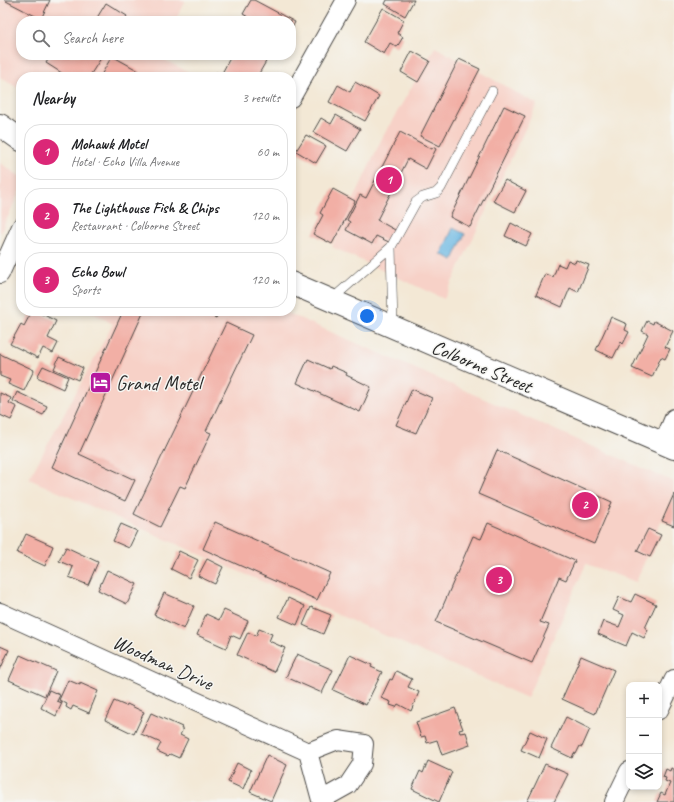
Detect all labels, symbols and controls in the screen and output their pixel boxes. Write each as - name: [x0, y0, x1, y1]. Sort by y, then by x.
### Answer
- search box: [16, 16, 296, 60]
- icon: search: [30, 27, 52, 49]
- text: Search here: [62, 29, 123, 48]
- text: Nearby: [32, 88, 75, 109]
- text: 3 results: [242, 90, 280, 106]
- text: Mohawk Motel: [71, 135, 147, 154]
- text: 1: [43, 144, 49, 160]
- text: 60 m: [257, 144, 279, 160]
- text: Hotel · Echo Villa Avenue: [71, 154, 179, 170]
- pin: 1: [376, 165, 402, 195]
- text: The Lighthouse Fish & Chips: [71, 199, 218, 218]
- text: 2: [43, 208, 49, 224]
- text: 120 m: [251, 208, 279, 224]
- text: Restaurant · Colborne Street: [71, 218, 199, 234]
- text: Echo Bowl: [71, 263, 124, 282]
- text: 3: [43, 272, 49, 288]
- text: 120 m: [251, 272, 279, 288]
- text: Sports: [71, 282, 100, 298]
- your location: [357, 306, 377, 326]
- street label: Colborne Street: [428, 334, 538, 400]
- hotel icon: Grand Motel: [88, 370, 114, 396]
- place label: Grand Motel: [116, 371, 205, 396]
- pin: 2: [572, 490, 598, 520]
- pin: 3: [486, 565, 512, 595]
- street label: Woodman Drive: [109, 629, 218, 696]
- map controls: [626, 682, 662, 790]
- button: +: [626, 682, 662, 718]
- button: −: [626, 718, 662, 754]
- button: layers: [626, 754, 662, 790]

